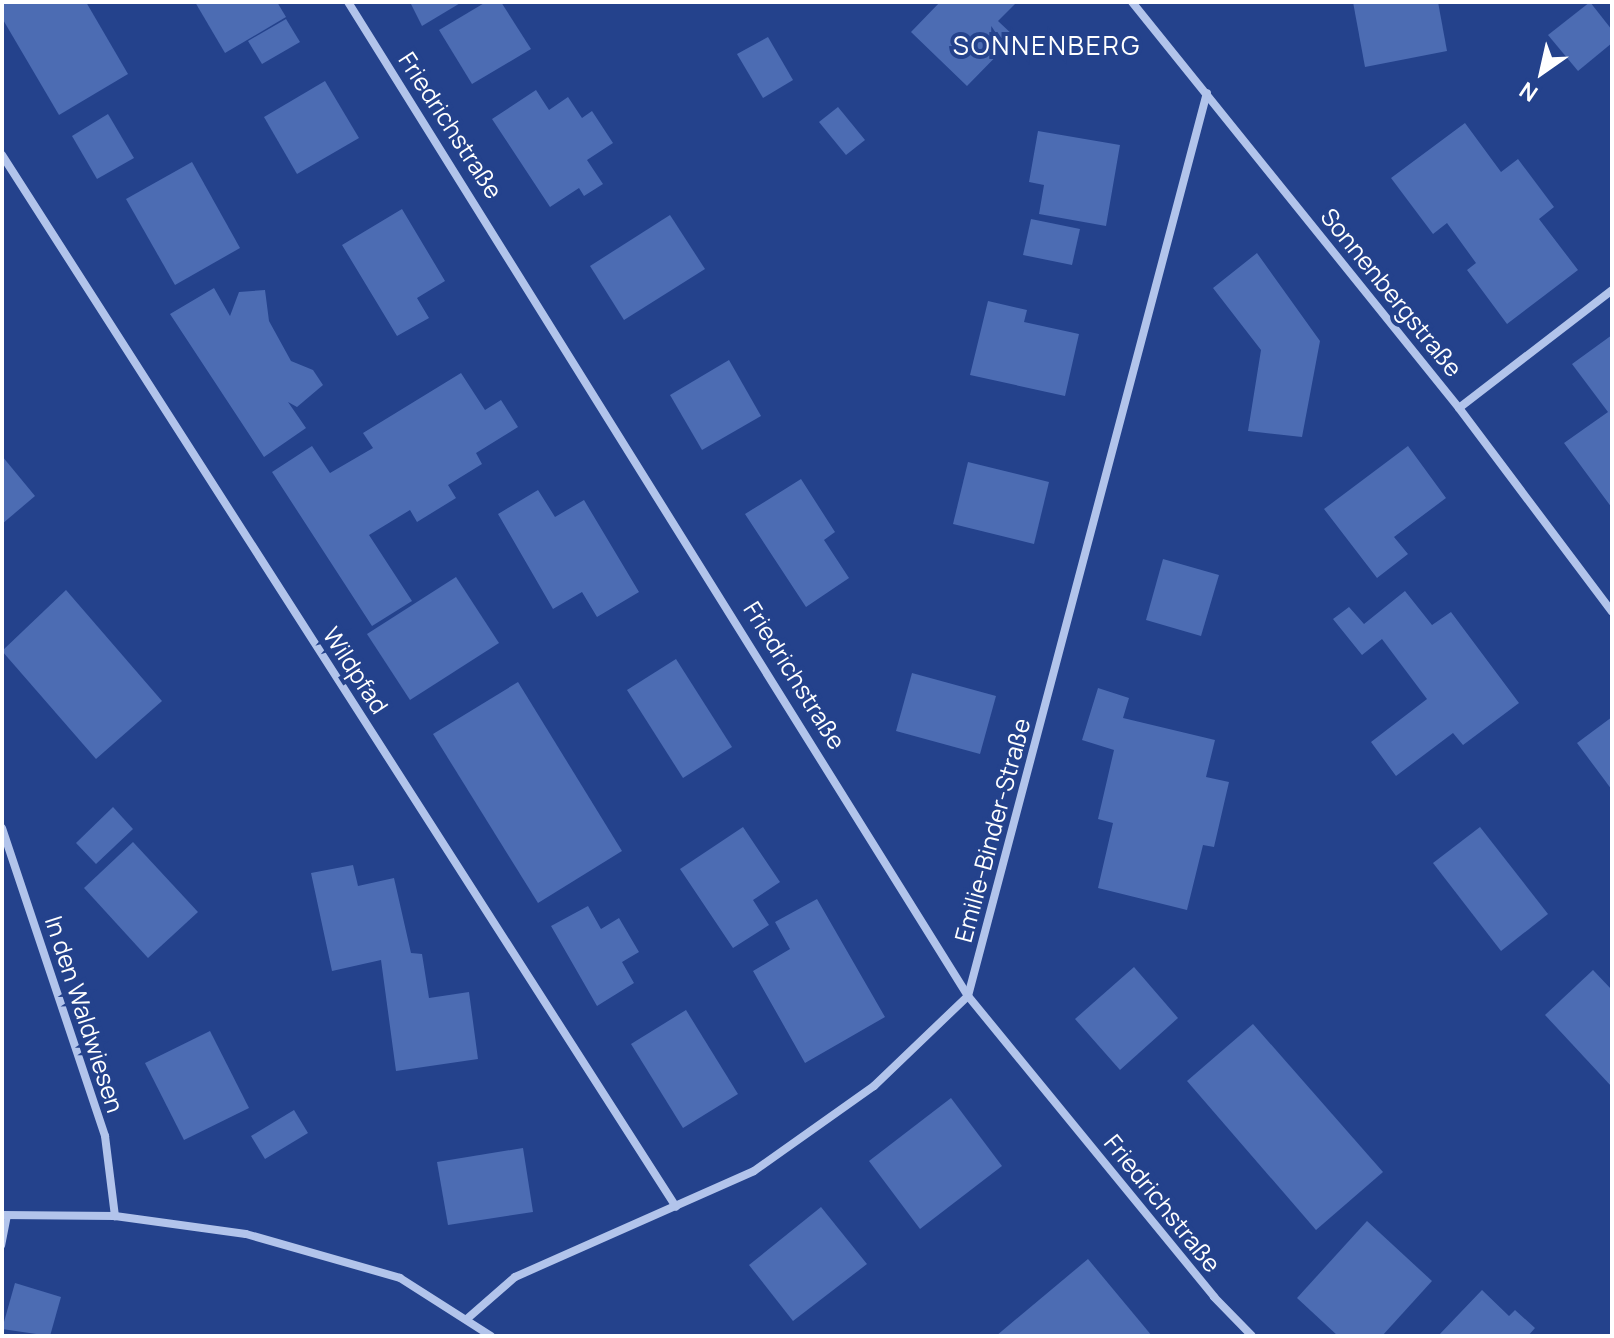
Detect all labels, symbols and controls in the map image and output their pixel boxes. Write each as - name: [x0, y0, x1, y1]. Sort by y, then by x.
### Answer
- district label: SONNENBERG: [953, 30, 1141, 62]
- north arrow: [1502, 32, 1582, 112]
- street label: Friedrichstraße: [393, 47, 509, 203]
- text: N: [1514, 75, 1544, 109]
- street label: Sonnenbergstraße: [1315, 202, 1469, 382]
- street label: Friedrichstraße: [738, 596, 852, 754]
- street label: Wildpfad: [317, 621, 395, 719]
- street label: Emilie-Binder-Straße: [948, 715, 1036, 945]
- street label: In den Waldwiesen: [40, 912, 130, 1116]
- street label: Friedrichstraße: [1099, 1128, 1227, 1278]

